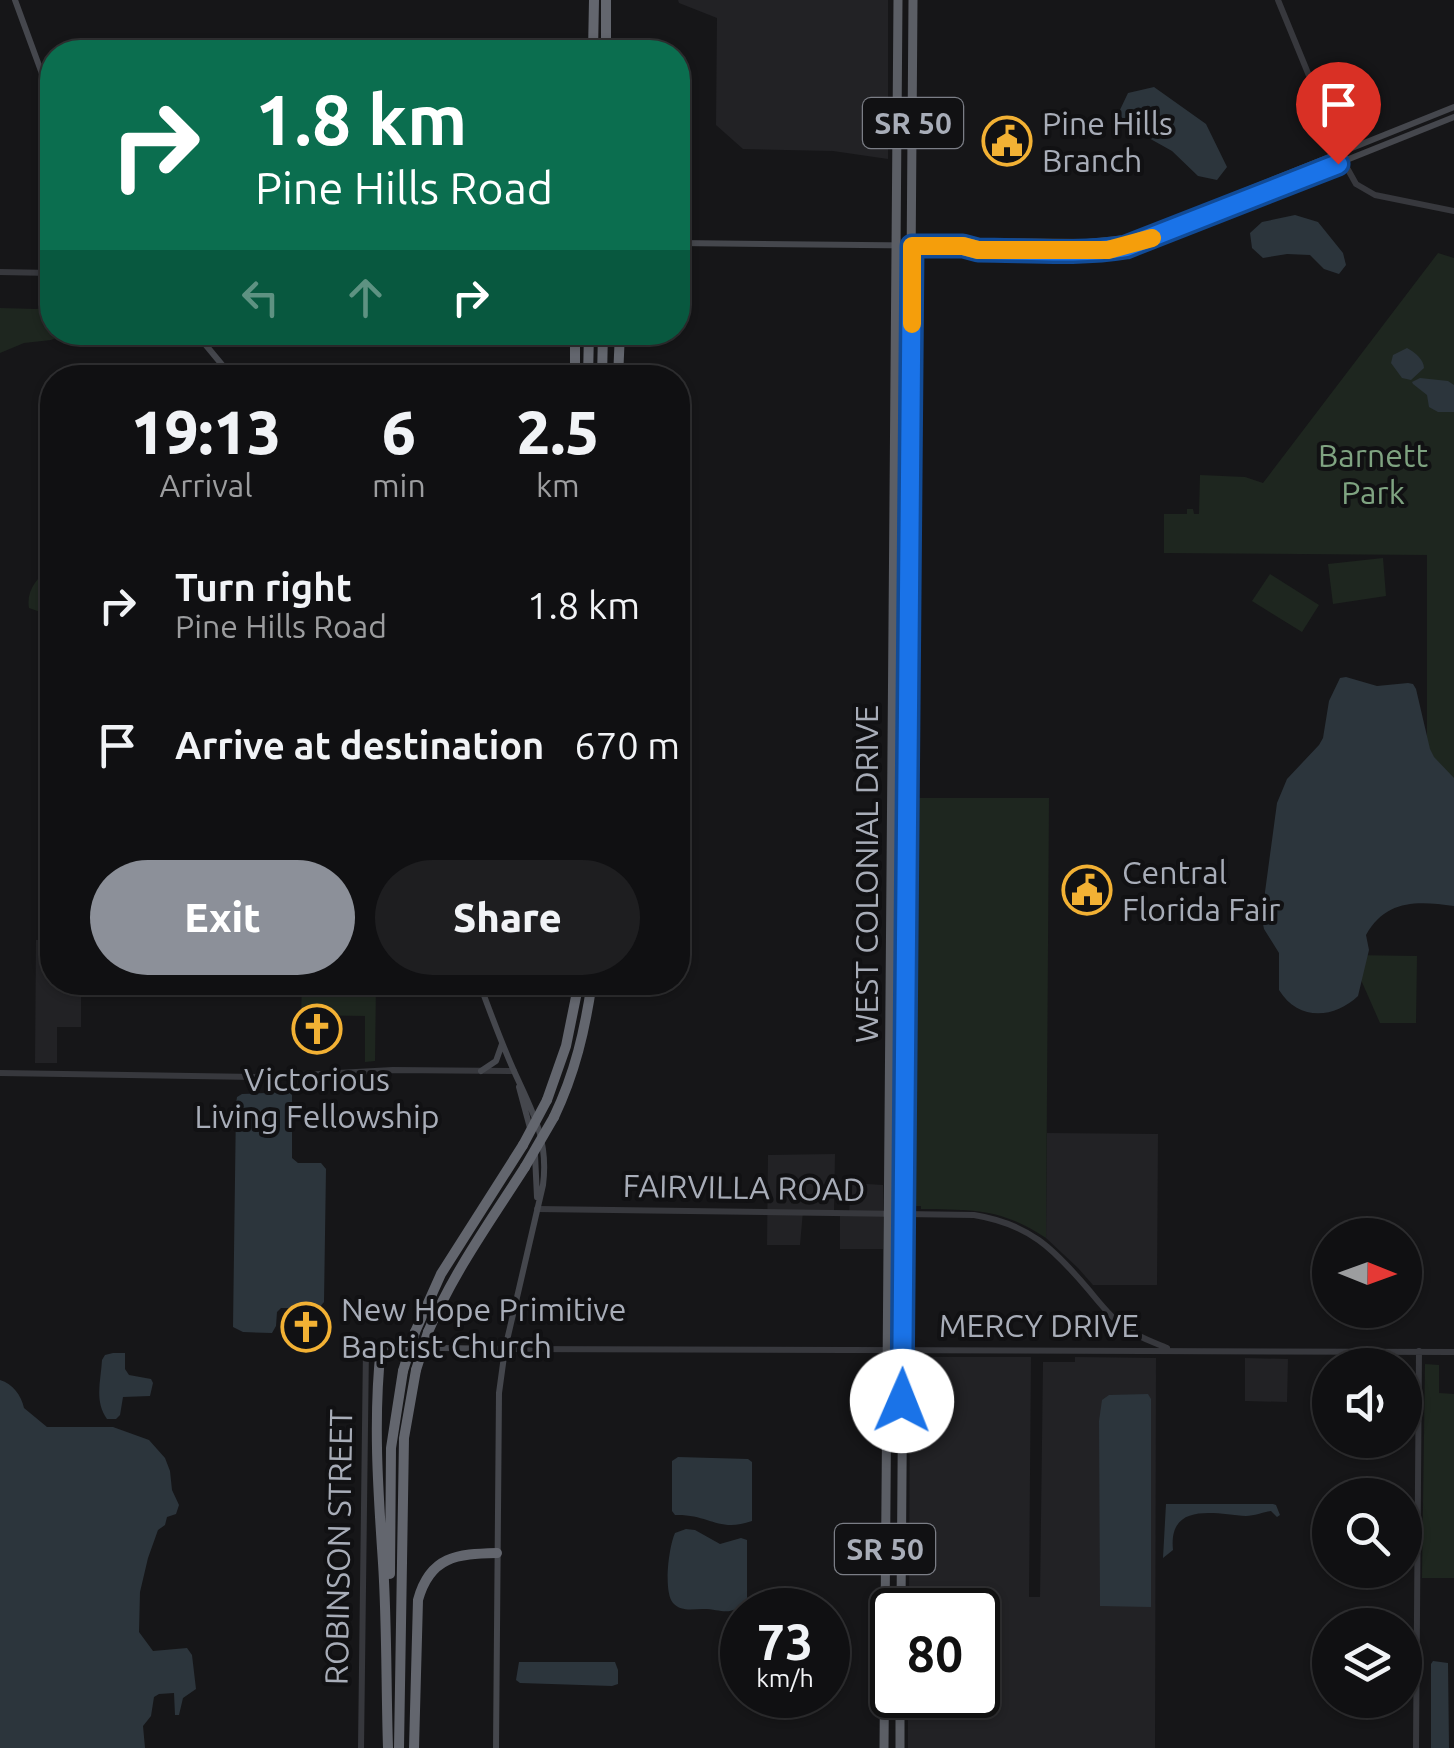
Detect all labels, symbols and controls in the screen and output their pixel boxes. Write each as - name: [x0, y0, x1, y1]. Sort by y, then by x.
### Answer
- pin: [1296, 62, 1381, 165]
- icon: arrive: [1311, 77, 1366, 132]
- icon: right: [90, 80, 220, 210]
- text: 1.8 km: [255, 80, 467, 158]
- road number: SR 50: [863, 98, 963, 148]
- place label: Pine Hills Branch: [1042, 105, 1173, 178]
- public building icon: Pine Hills Branch: [981, 115, 1033, 167]
- text: Pine Hills Road: [255, 162, 553, 213]
- icon: left: [233, 270, 288, 325]
- icon: ahead: [338, 270, 393, 325]
- icon: right: [443, 270, 498, 325]
- text: 19:13: [131, 398, 281, 465]
- text: 6: [382, 398, 416, 465]
- text: 2.5: [517, 398, 599, 465]
- park label: Barnett Park: [1318, 437, 1428, 510]
- text: Arrival: [159, 467, 253, 503]
- text: min: [372, 467, 426, 503]
- text: km: [536, 467, 580, 503]
- text: Turn right: [175, 566, 352, 608]
- icon: right: [90, 578, 145, 633]
- text: 1.8 km: [527, 584, 640, 626]
- text: Pine Hills Road: [175, 608, 387, 644]
- street label: WEST COLONIAL DRIVE: [848, 705, 884, 1043]
- icon: arrive: [90, 718, 145, 773]
- text: Arrive at destination: [175, 724, 544, 766]
- text: 670 m: [574, 724, 680, 766]
- place label: Central Florida Fair: [1122, 854, 1280, 927]
- button: Exit: [90, 860, 355, 975]
- button: Share: [375, 860, 640, 975]
- public building icon: Central Florida Fair: [1061, 864, 1113, 916]
- church icon: Victorious Living Fellowship: [291, 1003, 343, 1055]
- place label: Victorious Living Fellowship: [195, 1061, 439, 1134]
- street label: FAIRVILLA ROAD: [622, 1167, 866, 1207]
- north arrow: [1312, 1218, 1422, 1328]
- map controls: [1312, 1218, 1422, 1718]
- place label: New Hope Primitive Baptist Church: [341, 1291, 626, 1364]
- church icon: New Hope Primitive Baptist Church: [280, 1301, 332, 1353]
- street label: MERCY DRIVE: [939, 1307, 1139, 1343]
- button: sound: [1312, 1348, 1422, 1458]
- position arrow: [850, 1349, 954, 1453]
- street label: ROBINSON STREET: [318, 1408, 358, 1685]
- button: search: [1312, 1478, 1422, 1588]
- road number: SR 50: [835, 1524, 935, 1574]
- speed limit sign: 80: [870, 1588, 1000, 1718]
- button: layers: [1312, 1608, 1422, 1718]
- text: 73: [757, 1613, 813, 1669]
- text: km/h: [756, 1664, 814, 1692]

